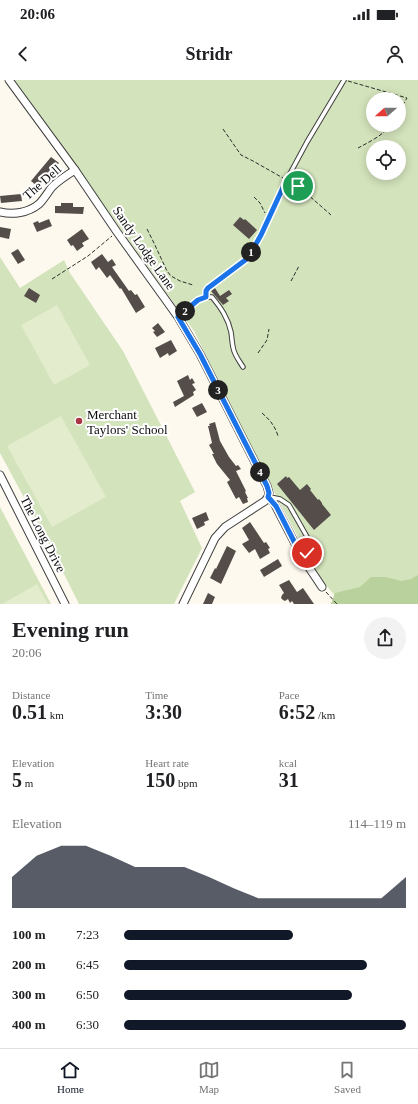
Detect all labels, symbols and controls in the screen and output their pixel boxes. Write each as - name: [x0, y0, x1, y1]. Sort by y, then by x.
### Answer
- text: 20:06: [20, 6, 55, 22]
- icon: back: [12, 43, 34, 65]
- icon: person: [384, 43, 406, 65]
- text: Stridr: [186, 44, 233, 64]
- north arrow: [366, 92, 406, 132]
- map controls: [366, 92, 406, 180]
- button: locate: [366, 140, 406, 180]
- street label: The Dell: [20, 161, 65, 203]
- pin: [281, 169, 315, 203]
- icon: arrive: [287, 175, 309, 197]
- street label: Sandy Lodge Lane: [110, 203, 178, 293]
- pin: 1: [241, 242, 261, 262]
- text: 1: [248, 246, 254, 258]
- pin: 2: [175, 301, 195, 321]
- text: 2: [182, 305, 188, 317]
- pin: 3: [208, 380, 228, 400]
- text: 3: [215, 384, 221, 396]
- place label: Merchant Taylors' School: [87, 407, 168, 437]
- marker: Merchant Taylors' School: [74, 416, 84, 426]
- pin: 4: [250, 462, 270, 482]
- text: 4: [257, 466, 263, 478]
- street label: The Long Drive: [17, 493, 69, 575]
- pin: [290, 536, 324, 570]
- icon: check: [296, 542, 318, 564]
- text: Evening run: [12, 617, 129, 642]
- button: share: [364, 617, 406, 659]
- text: 20:06: [12, 645, 42, 660]
- text: Distance: [12, 689, 50, 701]
- text: Time: [145, 689, 168, 701]
- text: Pace: [279, 689, 299, 701]
- text: 0.51: [12, 701, 47, 723]
- text: 3:30: [145, 701, 182, 723]
- text: 6:52: [279, 701, 315, 723]
- text: km: [47, 709, 64, 721]
- text: /km: [315, 709, 335, 721]
- text: Elevation: [12, 757, 54, 769]
- text: Heart rate: [145, 757, 189, 769]
- text: kcal: [279, 757, 297, 769]
- text: 5: [12, 769, 22, 791]
- text: 150: [145, 769, 175, 791]
- text: 31: [279, 769, 299, 791]
- text: m: [22, 777, 33, 789]
- text: bpm: [175, 777, 198, 789]
- text: Elevation: [12, 816, 62, 831]
- text: 114–119 m: [348, 816, 406, 831]
- text: 100 m: [12, 927, 46, 942]
- text: 7:23: [76, 927, 99, 942]
- text: 200 m: [12, 957, 46, 972]
- text: 6:45: [76, 957, 99, 972]
- text: 300 m: [12, 987, 46, 1002]
- text: 6:50: [76, 987, 99, 1002]
- text: 400 m: [12, 1017, 46, 1032]
- text: 6:30: [76, 1017, 99, 1032]
- tab: Home: [57, 1059, 84, 1095]
- tab: Map: [198, 1059, 220, 1095]
- tab: Saved: [334, 1059, 361, 1095]

